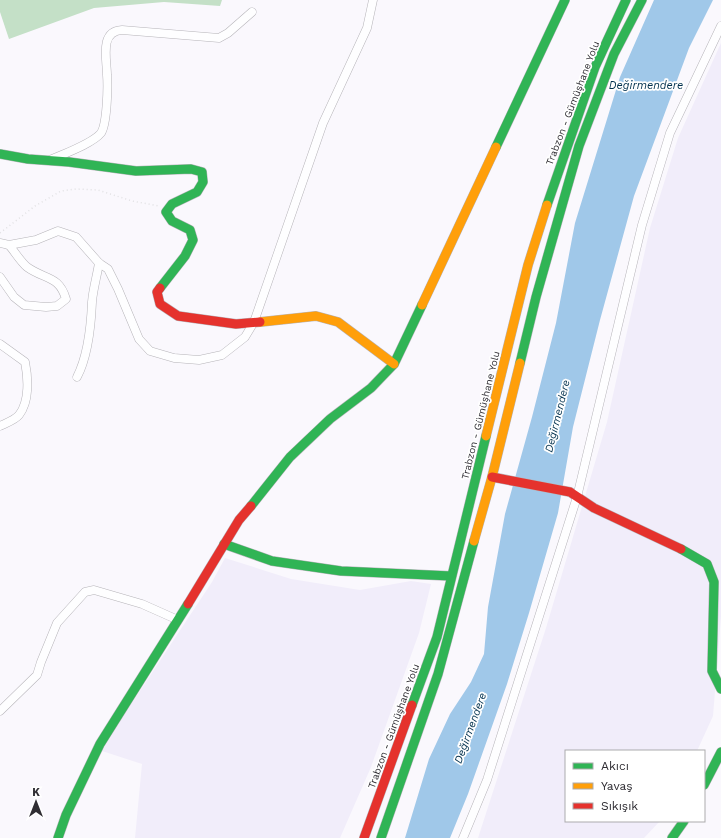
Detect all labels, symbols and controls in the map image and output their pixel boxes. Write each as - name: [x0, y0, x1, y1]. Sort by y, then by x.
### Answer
- street label: Trabzon - Gümüşhane Yolu: [544, 40, 601, 167]
- water label: Değirmendere: [609, 79, 683, 92]
- street label: Trabzon - Gümüşhane Yolu: [459, 350, 502, 480]
- water label: Değirmendere: [542, 378, 573, 454]
- street label: Trabzon - Gümüşhane Yolu: [366, 662, 421, 790]
- water label: Değirmendere: [452, 691, 489, 765]
- legend: [565, 750, 705, 822]
- text: Akıcı: [601, 759, 629, 773]
- text: Yavaş: [601, 779, 633, 793]
- north arrow: [16, 782, 56, 822]
- text: K: [32, 786, 40, 799]
- text: Sıkışık: [601, 799, 638, 813]

